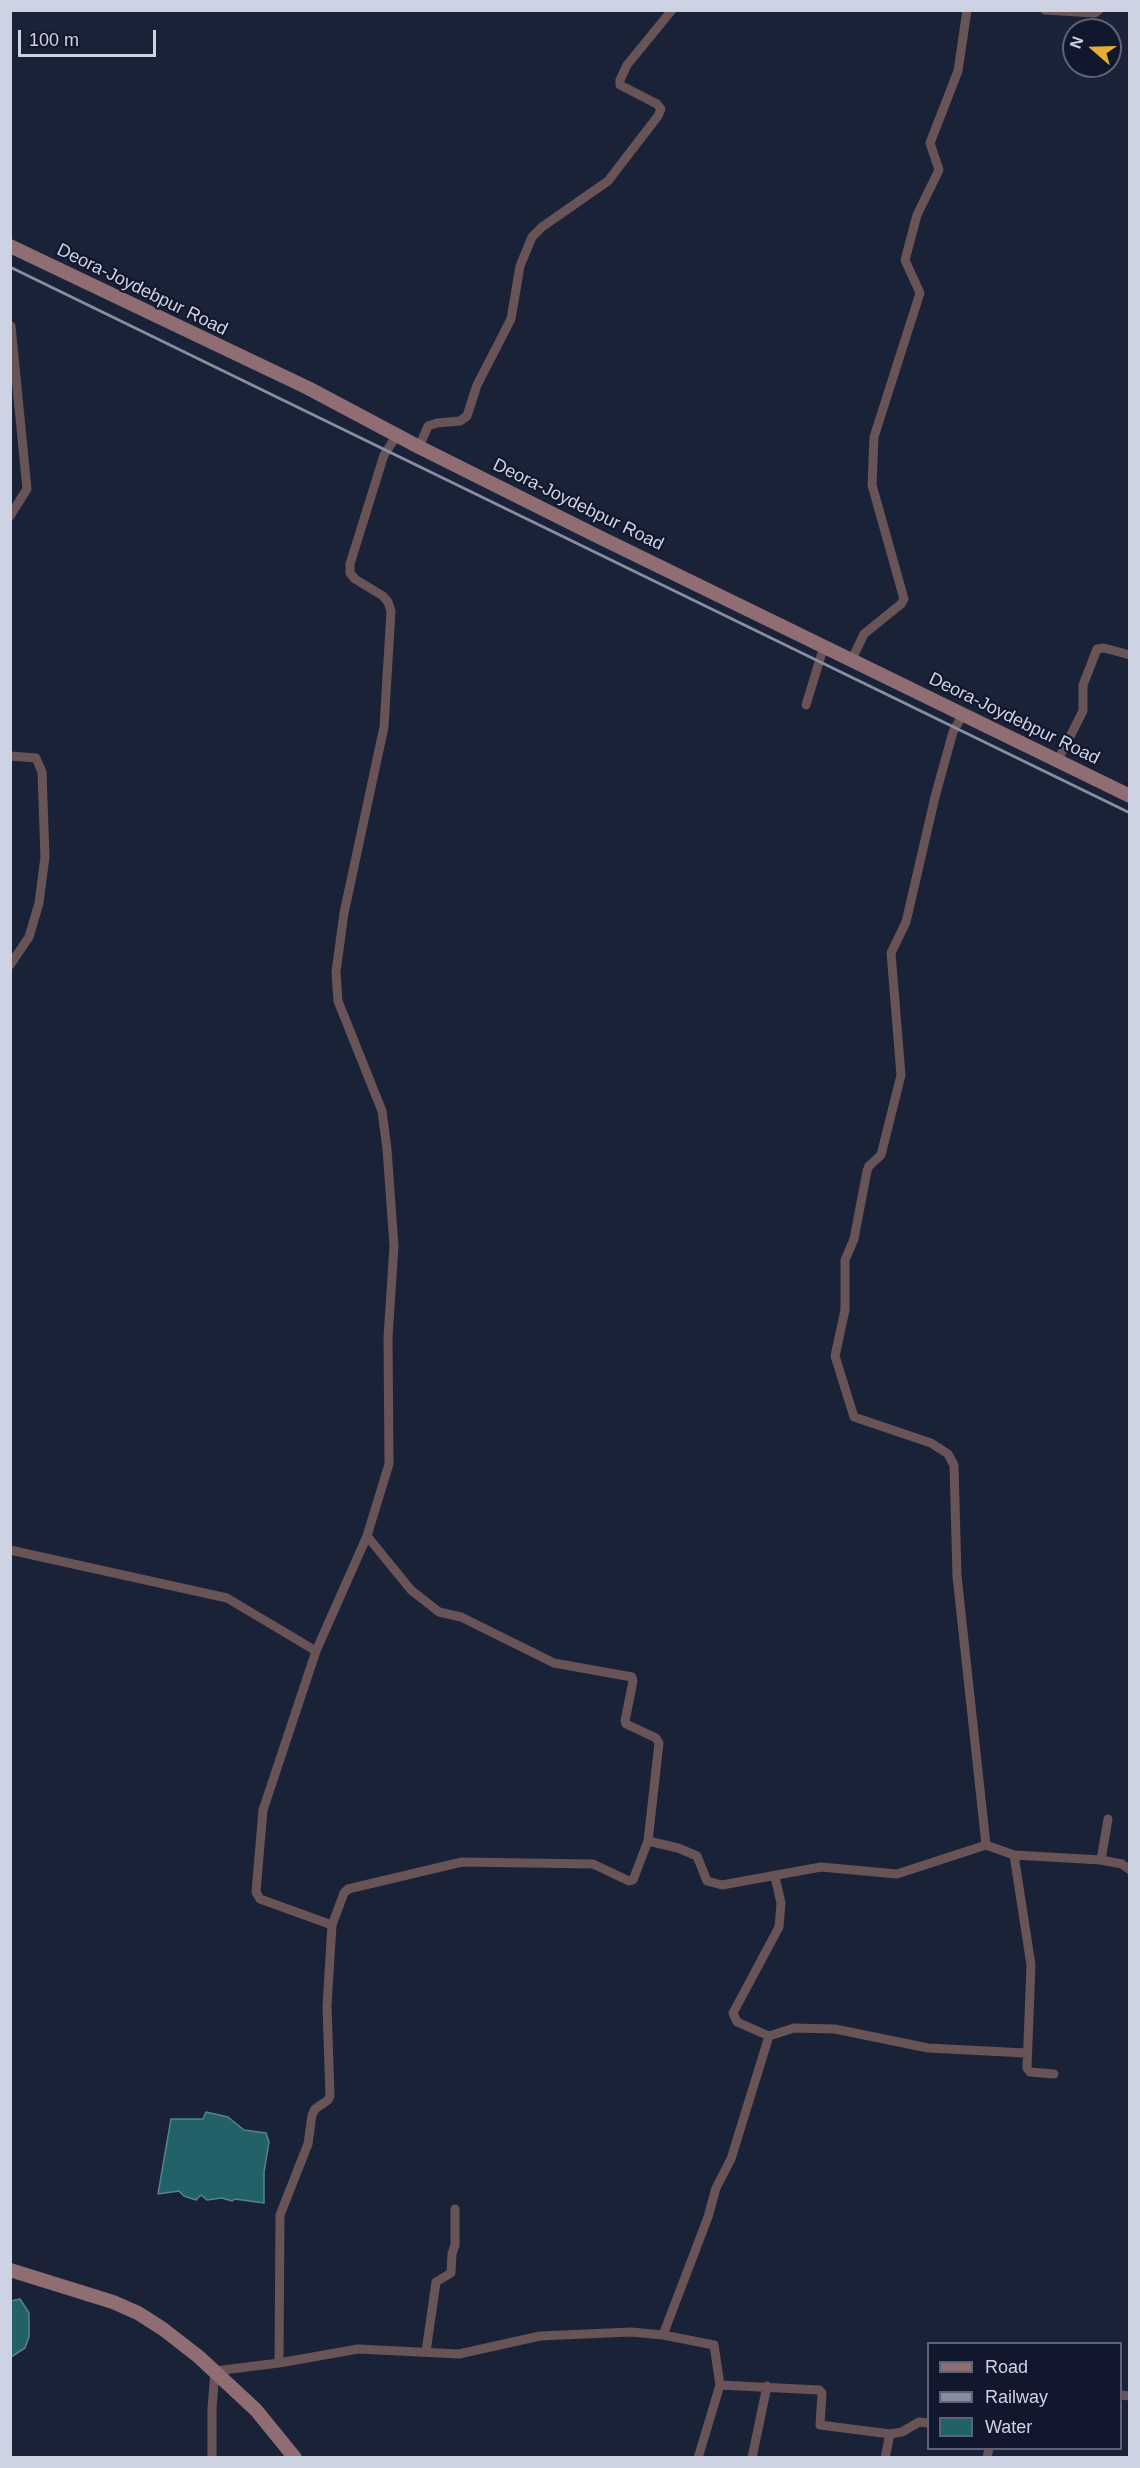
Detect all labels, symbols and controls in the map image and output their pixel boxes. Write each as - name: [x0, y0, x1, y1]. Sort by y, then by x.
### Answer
- scale bar: [21, 18, 159, 56]
- north arrow: [1062, 18, 1122, 78]
- text: 100 m: [29, 30, 79, 50]
- text: N: [1067, 34, 1086, 51]
- street label: Deora-Joydebpur Road: [53, 239, 231, 341]
- street label: Deora-Joydebpur Road: [489, 454, 667, 556]
- street label: Deora-Joydebpur Road: [925, 668, 1103, 770]
- legend: [927, 2342, 1122, 2450]
- text: Road: [985, 2357, 1028, 2377]
- text: Railway: [985, 2387, 1048, 2407]
- text: Water: [985, 2417, 1032, 2437]

